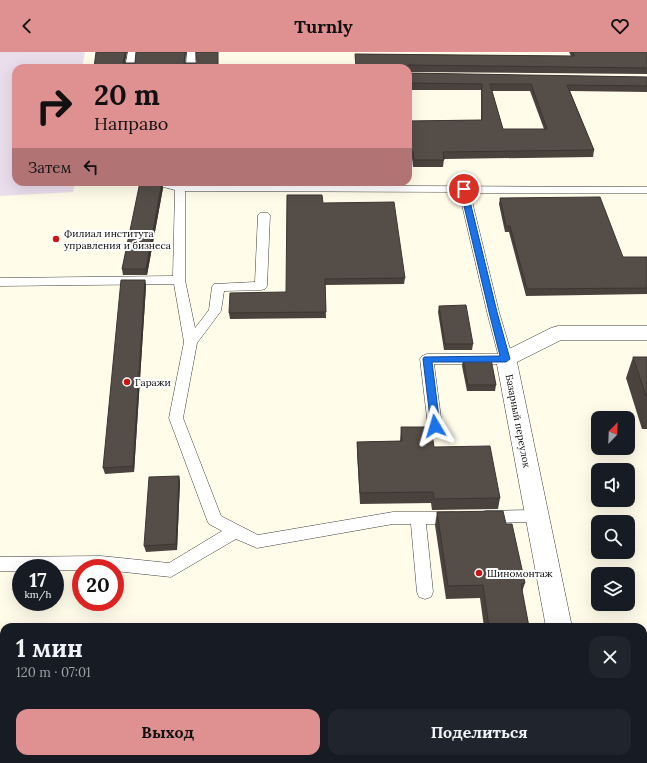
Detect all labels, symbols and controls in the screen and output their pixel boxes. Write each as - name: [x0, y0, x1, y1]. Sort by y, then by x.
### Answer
- icon: back: [16, 15, 38, 37]
- text: Turnly: [294, 15, 353, 38]
- icon: heart: [609, 15, 631, 37]
- text: 20 m: [94, 77, 160, 113]
- icon: right: [28, 80, 80, 132]
- text: Направо: [94, 112, 168, 135]
- icon: left: [80, 156, 102, 178]
- text: Затем: [28, 158, 72, 177]
- pin: [447, 172, 481, 206]
- icon: arrive: [453, 178, 475, 200]
- place label: Филиал института управления и бизнеса: [64, 227, 171, 252]
- marker: Филиал института управления и бизнеса: [51, 234, 61, 244]
- street label: Базарный переулок: [503, 373, 534, 469]
- place label: Гаражи: [135, 376, 171, 389]
- marker: Гаражи: [122, 377, 132, 387]
- position arrow: [414, 405, 456, 447]
- north arrow: [591, 411, 635, 455]
- map controls: [591, 411, 635, 611]
- button: sound: [591, 463, 635, 507]
- button: search: [591, 515, 635, 559]
- speed limit sign: 20: [72, 559, 124, 611]
- text: 17: [29, 567, 47, 592]
- place label: Шиномонтаж: [487, 567, 553, 580]
- button: layers: [591, 567, 635, 611]
- marker: Шиномонтаж: [474, 568, 484, 578]
- text: km/h: [24, 588, 52, 601]
- text: 1 мин: [16, 633, 83, 664]
- button: close: [589, 636, 631, 678]
- text: 120 m · 07:01: [16, 664, 91, 681]
- button: Выход: [16, 709, 320, 755]
- button: Поделиться: [328, 709, 631, 755]

